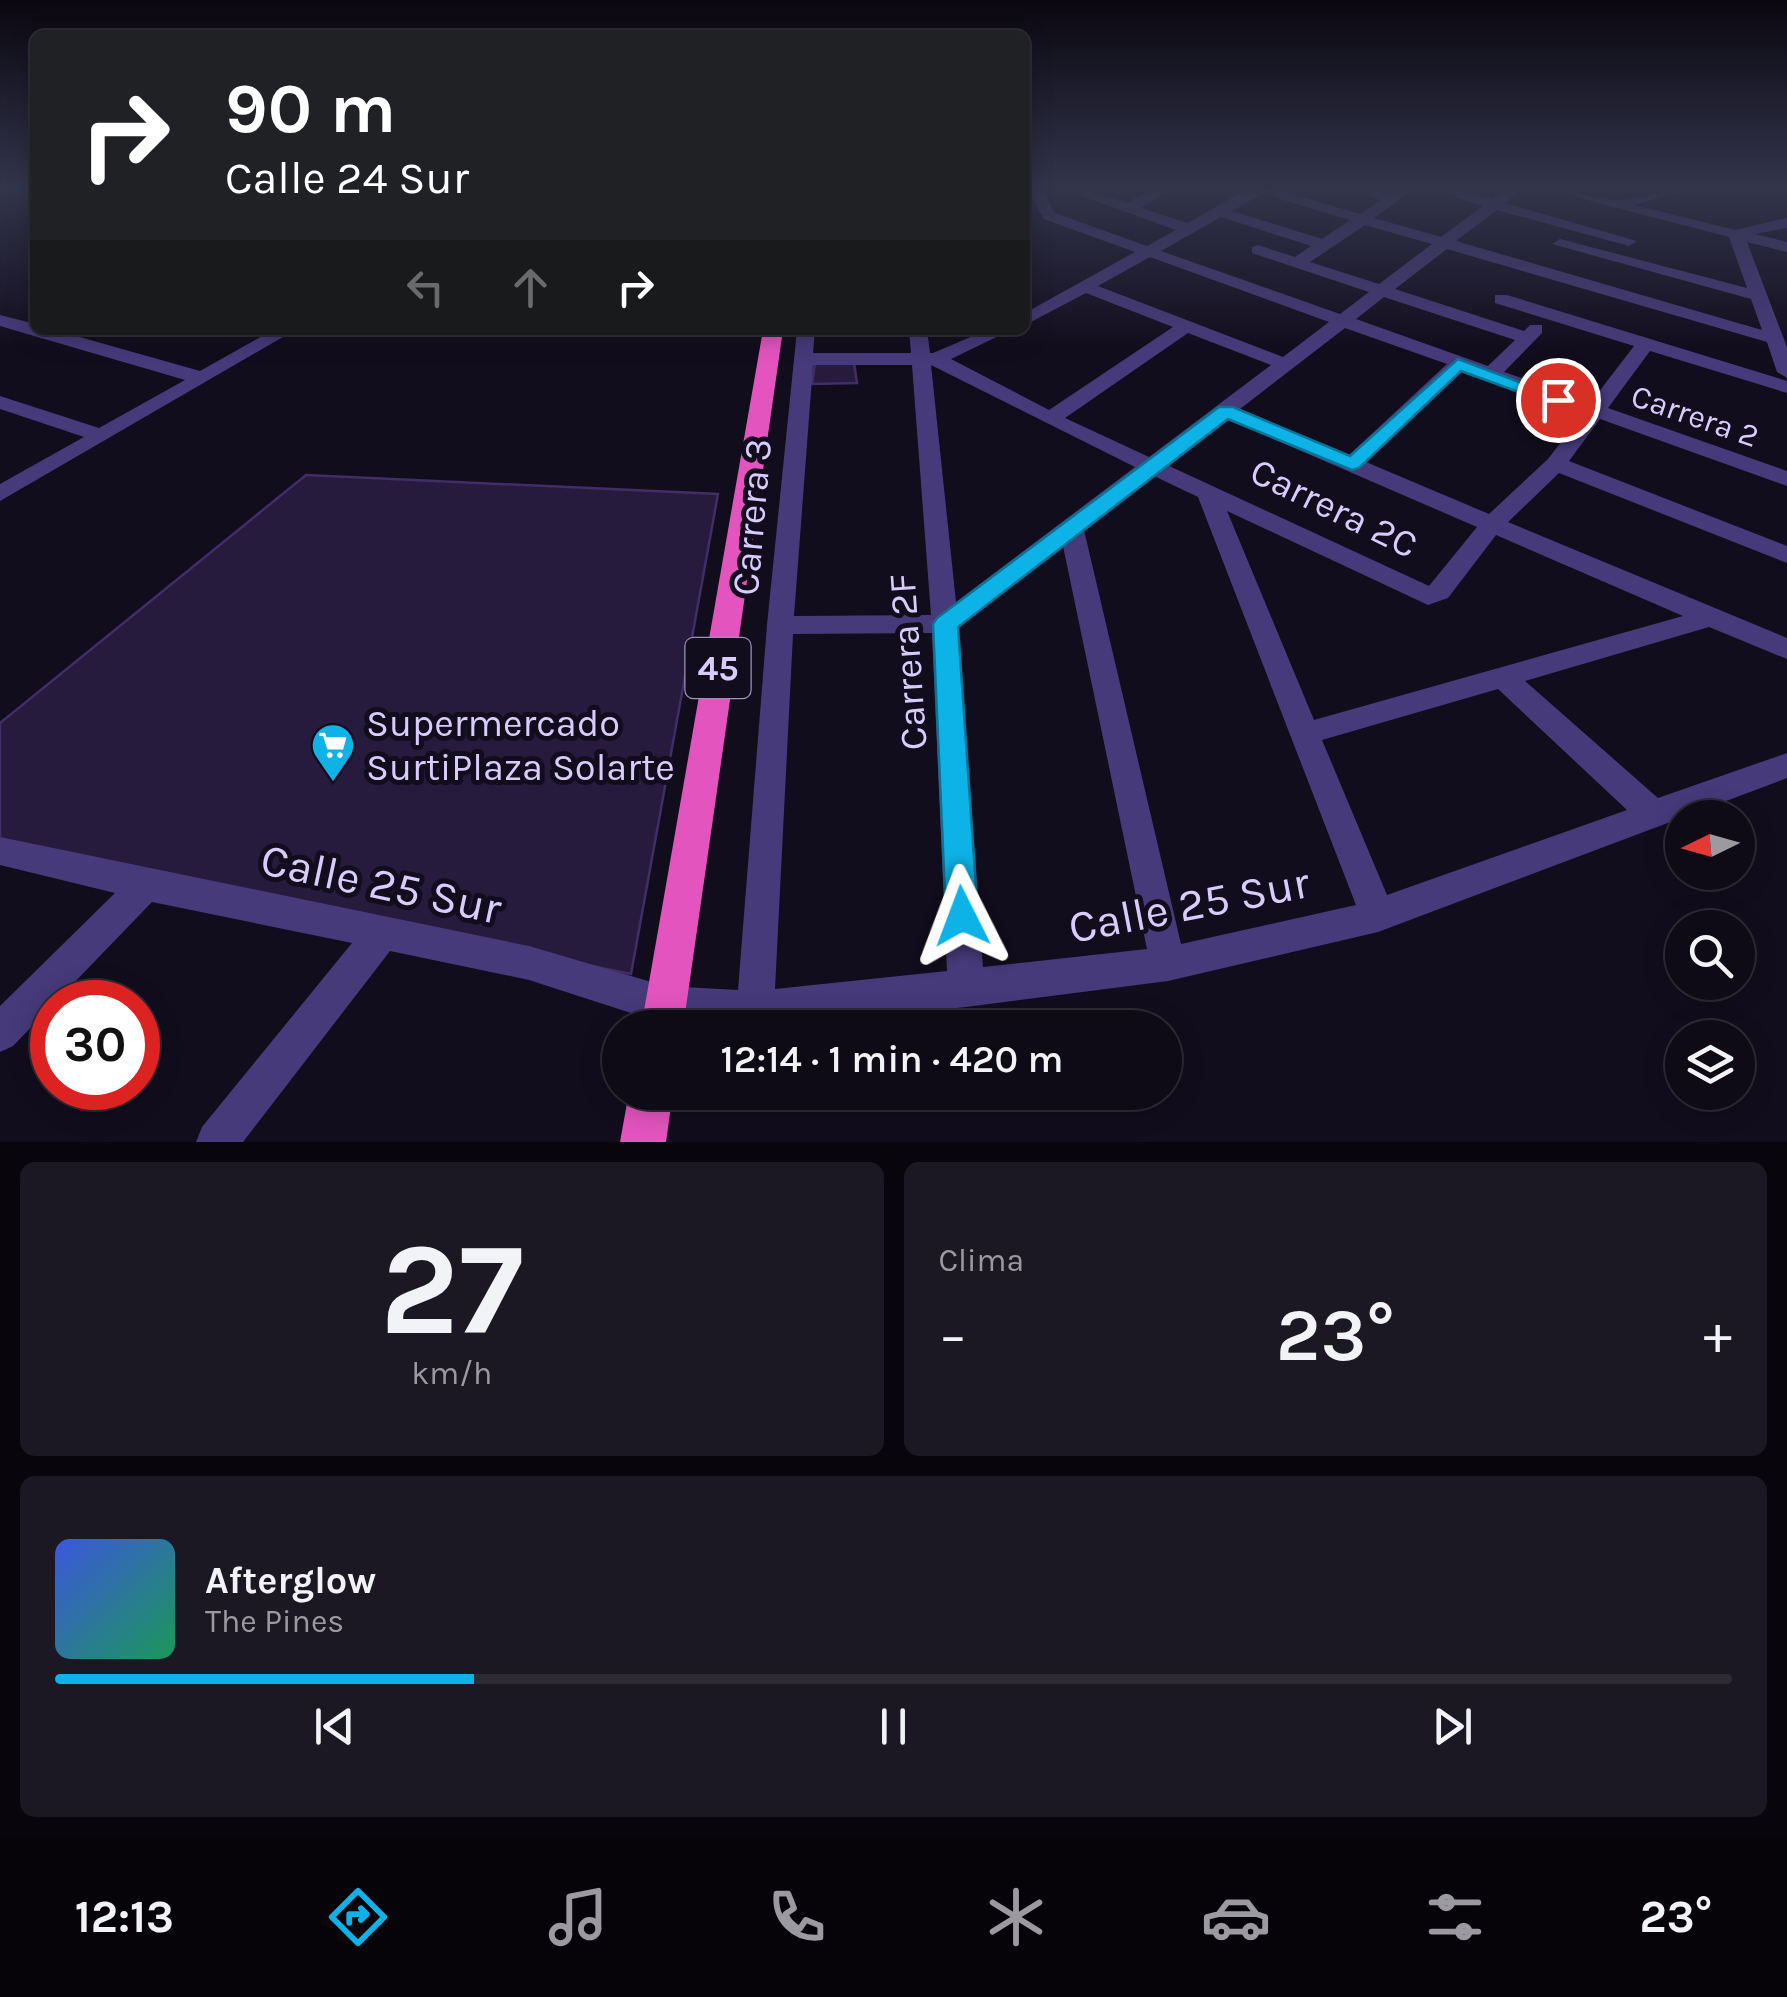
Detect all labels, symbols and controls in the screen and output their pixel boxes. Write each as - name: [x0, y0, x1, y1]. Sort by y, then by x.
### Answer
- text: 90 m: [225, 68, 396, 150]
- icon: right: [60, 70, 190, 200]
- text: Calle 24 Sur: [225, 152, 469, 204]
- icon: left: [398, 260, 453, 315]
- icon: ahead: [503, 260, 558, 315]
- icon: right: [608, 260, 663, 315]
- pin: [1516, 358, 1601, 443]
- icon: arrive: [1531, 373, 1586, 428]
- street label: Carrera 2: [1627, 377, 1763, 455]
- street label: Carrera 3: [723, 437, 781, 597]
- street label: Carrera 2C: [1243, 448, 1425, 568]
- street label: Carrera 2F: [879, 572, 937, 752]
- road number: 45: [686, 638, 750, 698]
- place label: Supermercado SurtiPlaza Solarte: [366, 701, 675, 790]
- supermarket icon: Supermercado SurtiPlaza Solarte: [310, 722, 356, 783]
- north arrow: [1665, 800, 1755, 890]
- map controls: [1665, 800, 1755, 1110]
- street label: Calle 25 Sur: [256, 833, 507, 935]
- street label: Calle 25 Sur: [1064, 856, 1315, 954]
- position arrow: [910, 864, 1014, 968]
- button: search: [1665, 910, 1755, 1000]
- speed limit sign: 30: [30, 980, 160, 1110]
- button: layers: [1665, 1020, 1755, 1110]
- text: 12:14 · 1 min · 420 m: [720, 1037, 1064, 1082]
- text: 27: [380, 1214, 523, 1366]
- text: Clima: [939, 1242, 1024, 1279]
- text: 23°: [1276, 1291, 1395, 1379]
- text: −: [939, 1303, 967, 1367]
- text: +: [1703, 1303, 1732, 1367]
- text: km/h: [411, 1355, 492, 1392]
- text: Afterglow: [205, 1558, 376, 1603]
- text: The Pines: [205, 1603, 344, 1640]
- icon: previous: [307, 1699, 362, 1754]
- icon: pause: [866, 1699, 921, 1754]
- icon: next: [1425, 1699, 1480, 1754]
- icon: directions: [323, 1882, 393, 1952]
- icon: music: [543, 1882, 613, 1952]
- icon: phone: [762, 1882, 832, 1952]
- icon: climate: [981, 1882, 1051, 1952]
- icon: car: [1201, 1882, 1271, 1952]
- icon: filters: [1420, 1882, 1490, 1952]
- text: 12:13: [75, 1891, 174, 1943]
- text: 23°: [1640, 1891, 1712, 1943]

